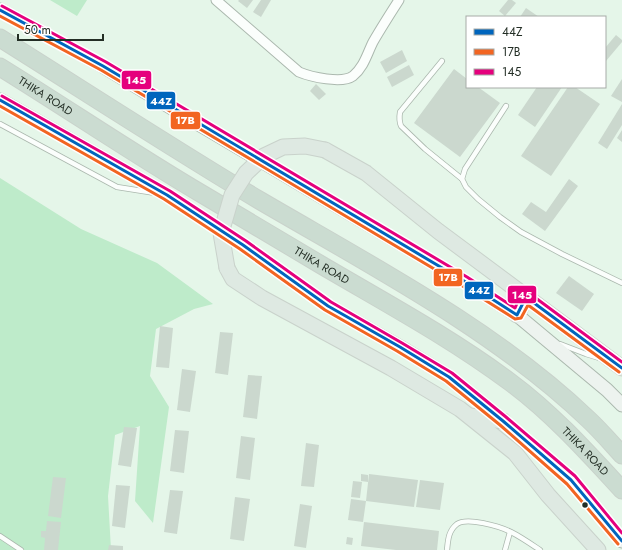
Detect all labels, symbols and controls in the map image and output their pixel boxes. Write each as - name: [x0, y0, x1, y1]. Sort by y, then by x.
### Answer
- scale bar: [18, 16, 103, 42]
- legend: [466, 16, 606, 88]
- text: 50 m: [24, 21, 51, 39]
- text: 44Z: [502, 23, 523, 41]
- text: 17B: [502, 43, 521, 61]
- text: 145: [502, 63, 521, 81]
- line badge: 145: [121, 70, 152, 90]
- street label: THIKA ROAD: [15, 72, 77, 119]
- text: 145: [126, 72, 146, 88]
- line badge: 44Z: [146, 91, 176, 110]
- text: 44Z: [150, 93, 172, 109]
- line badge: 17B: [170, 111, 201, 130]
- text: 17B: [175, 112, 195, 128]
- street label: THIKA ROAD: [291, 243, 353, 288]
- line badge: 17B: [433, 268, 463, 287]
- text: 17B: [438, 269, 458, 285]
- line badge: 44Z: [464, 281, 494, 300]
- text: 44Z: [468, 282, 490, 298]
- line badge: 145: [507, 285, 537, 304]
- text: 145: [512, 287, 532, 303]
- street label: THIKA ROAD: [558, 423, 613, 479]
- unlabelled marker: [580, 500, 590, 510]

